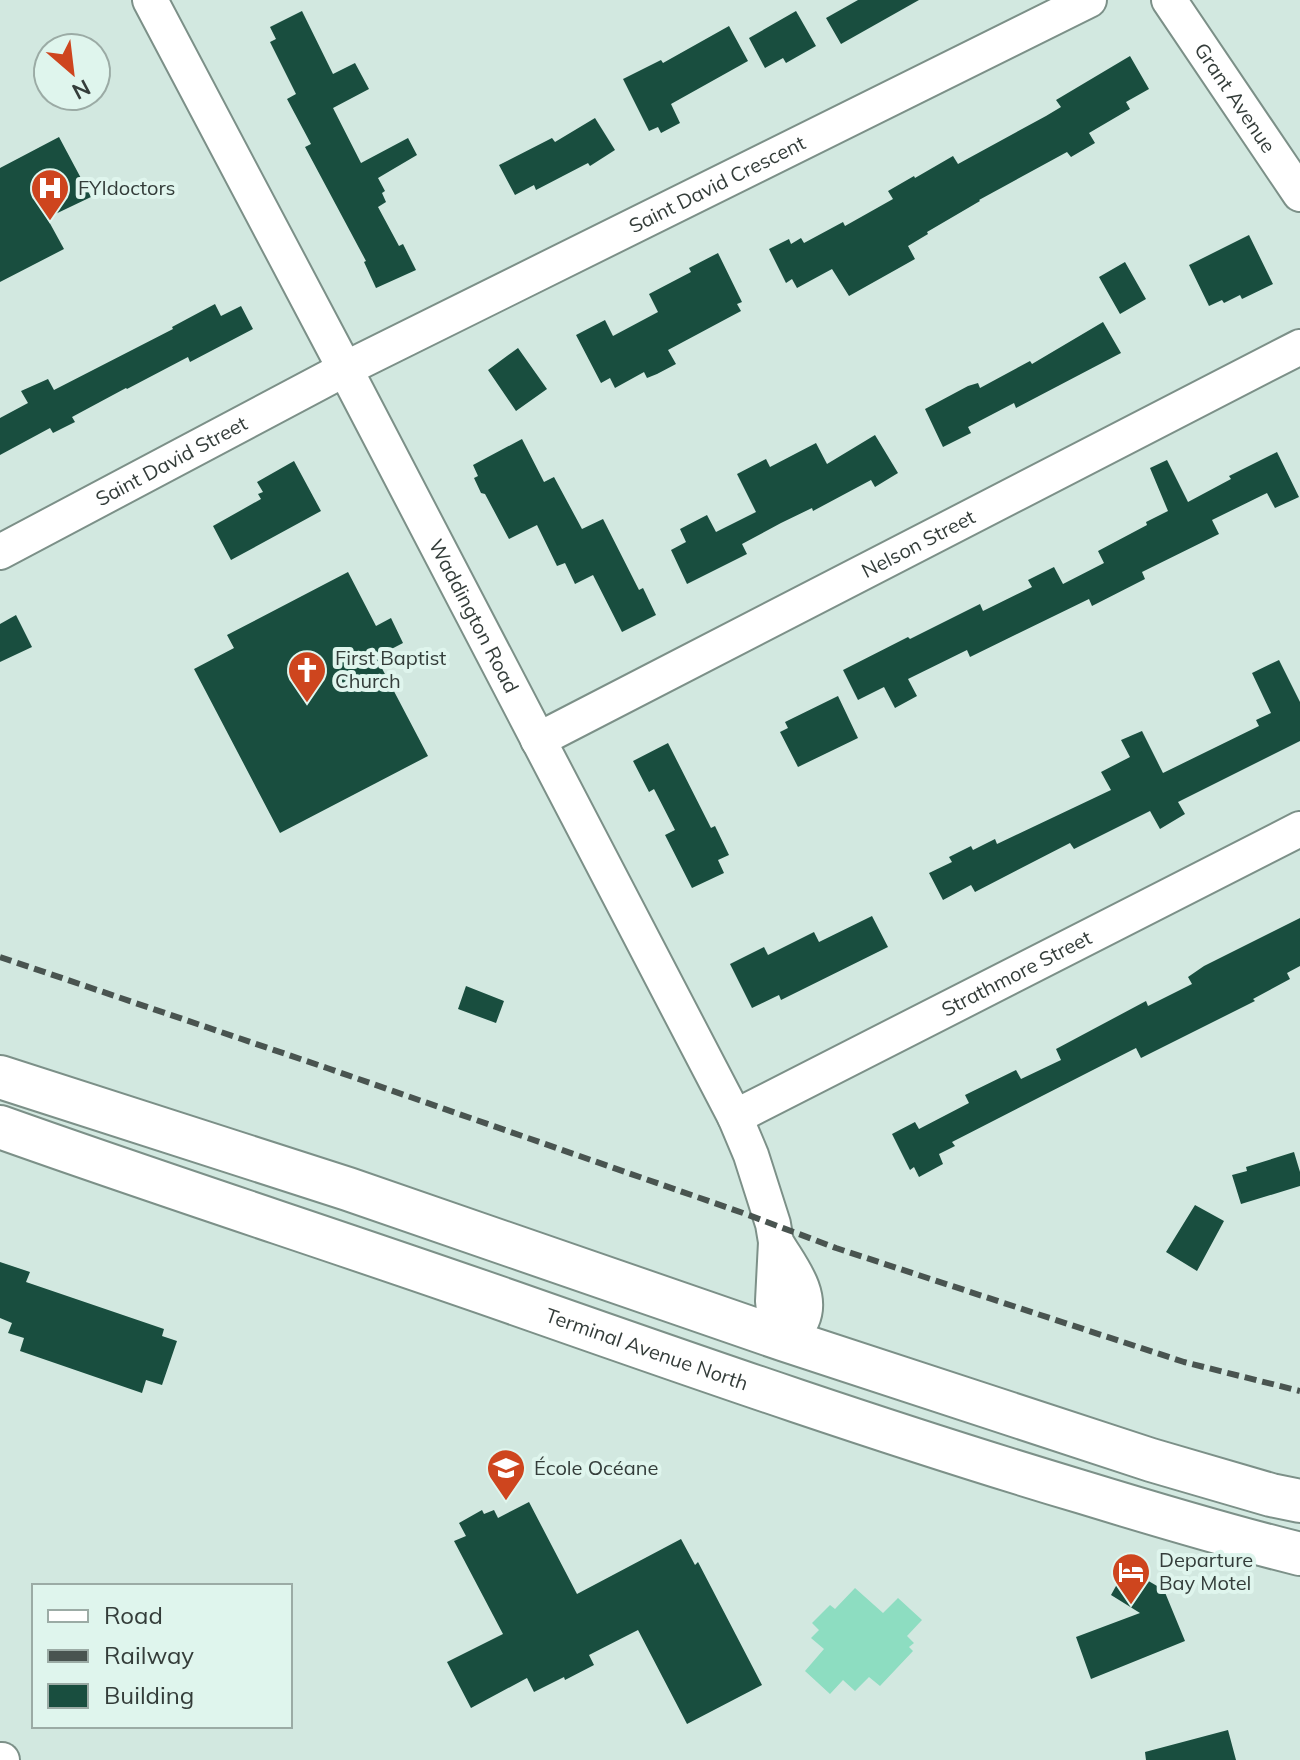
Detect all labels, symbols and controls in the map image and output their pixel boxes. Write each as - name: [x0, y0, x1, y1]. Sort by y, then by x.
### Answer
- north arrow: [32, 32, 112, 112]
- street label: Grant Avenue: [1189, 38, 1281, 157]
- text: N: [67, 73, 95, 106]
- street label: Saint David Crescent: [625, 130, 809, 238]
- hospital icon: FYIdoctors: [29, 167, 71, 222]
- place label: FYIdoctors: [78, 175, 175, 200]
- street label: Saint David Street: [91, 410, 251, 511]
- street label: Nelson Street: [857, 504, 979, 583]
- street label: Waddington Road: [424, 535, 525, 697]
- place label: First Baptist Church: [335, 645, 446, 693]
- church icon: First Baptist Church: [286, 649, 328, 704]
- street label: Strathmore Street: [937, 924, 1095, 1022]
- street label: Terminal Avenue North: [542, 1302, 752, 1395]
- school or university icon: École Océane: [485, 1447, 527, 1502]
- place label: École Océane: [534, 1455, 658, 1480]
- place label: Departure Bay Motel: [1159, 1547, 1253, 1595]
- hotel icon: Departure Bay Motel: [1110, 1551, 1152, 1606]
- legend: [32, 1584, 292, 1728]
- text: Road: [104, 1600, 163, 1630]
- text: Railway: [104, 1640, 194, 1670]
- text: Building: [104, 1680, 194, 1710]

